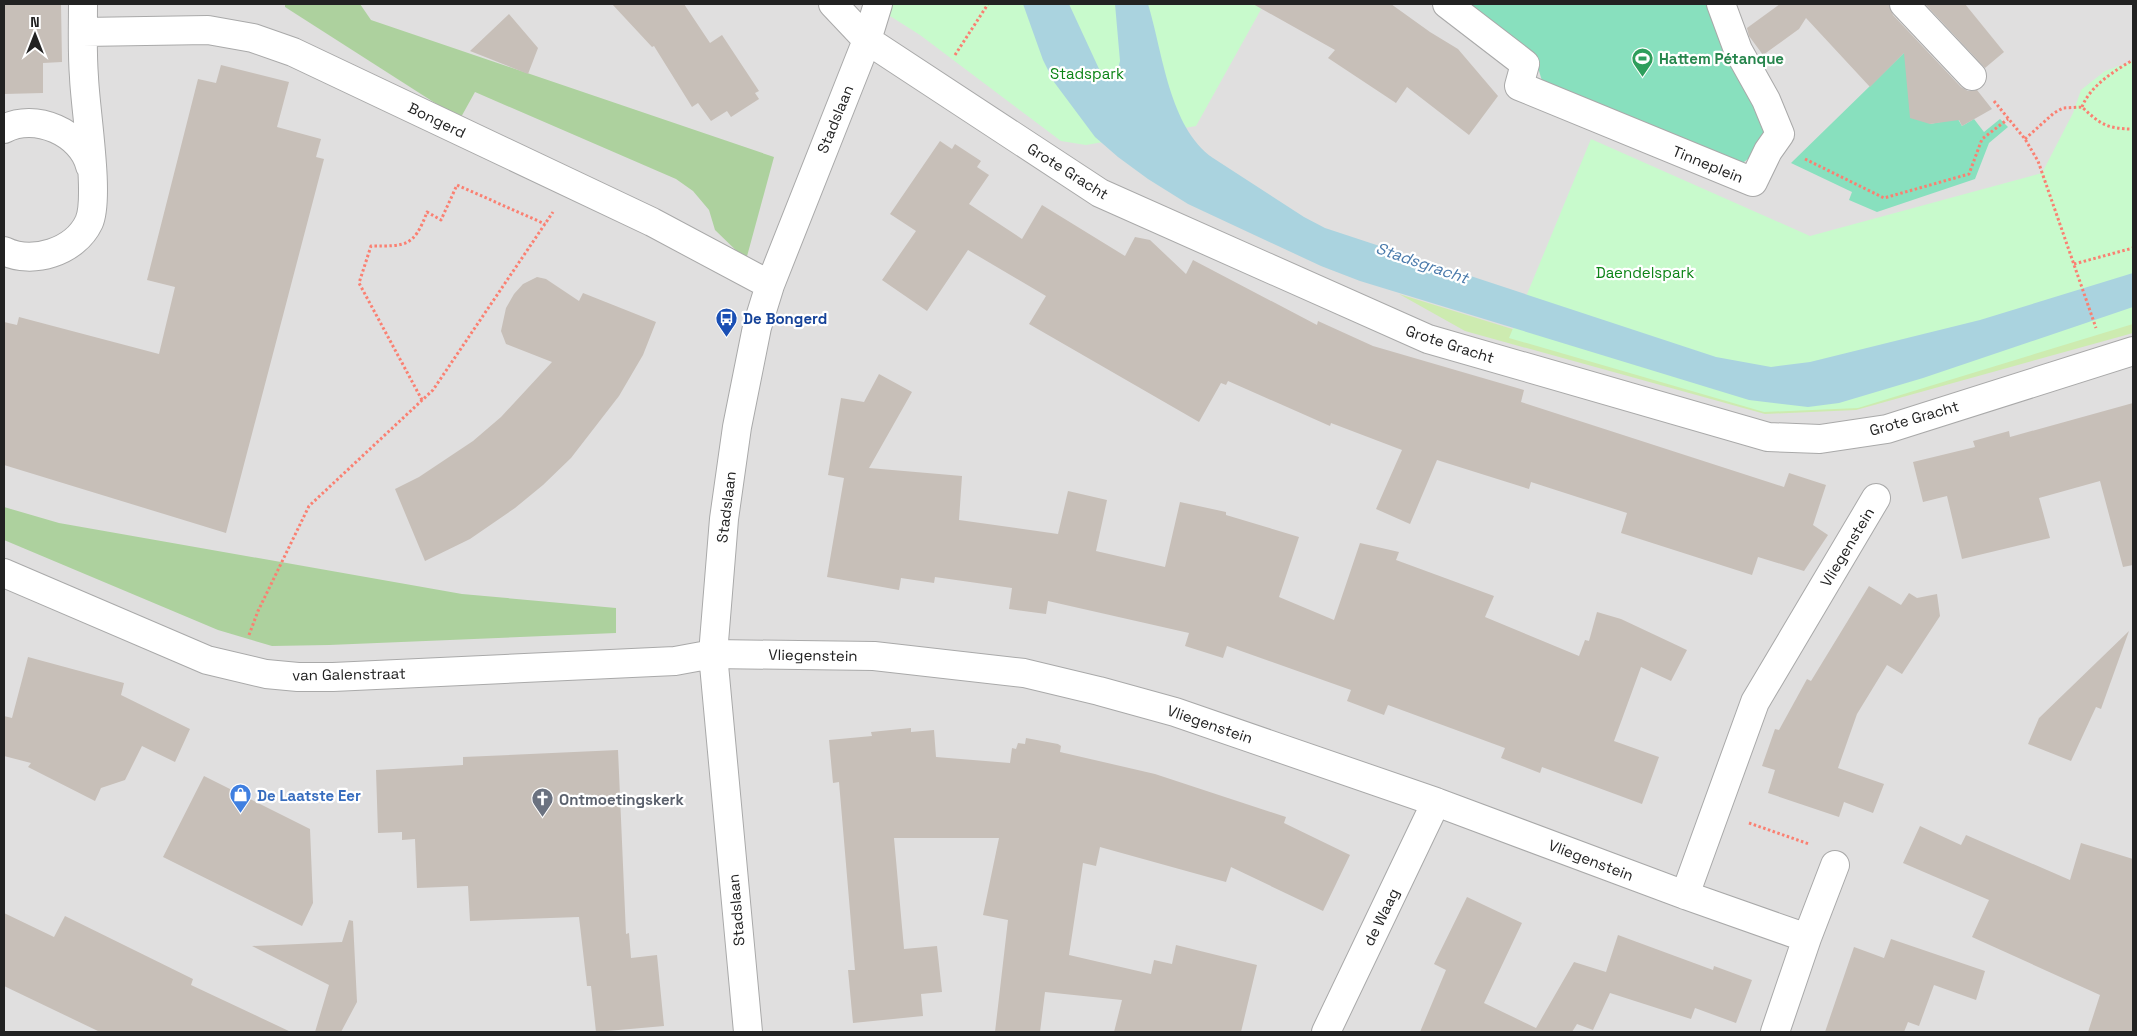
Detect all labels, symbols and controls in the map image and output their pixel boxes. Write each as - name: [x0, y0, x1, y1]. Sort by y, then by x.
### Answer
- north arrow: [10, 10, 60, 60]
- text: N: [30, 13, 40, 31]
- sports icon: Hattem Pétanque: [1631, 46, 1655, 77]
- place label: Hattem Pétanque: [1659, 49, 1784, 68]
- park label: Stadspark: [1050, 64, 1124, 83]
- street label: Stadslaan: [813, 82, 857, 156]
- street label: Bongerd: [405, 98, 469, 142]
- street label: Grote Gracht: [1024, 139, 1112, 204]
- street label: Tinneplein: [1670, 141, 1746, 187]
- water label: Stadsgracht: [1373, 237, 1473, 289]
- park label: Daendelspark: [1596, 263, 1694, 282]
- bus stop icon: De Bongerd: [715, 306, 739, 337]
- place label: De Bongerd: [743, 309, 827, 328]
- street label: Grote Gracht: [1403, 321, 1497, 367]
- street label: Grote Gracht: [1867, 396, 1961, 440]
- street label: Stadslaan: [712, 470, 740, 544]
- street label: Vliegenstein: [1816, 504, 1878, 590]
- street label: Vliegenstein: [768, 645, 858, 665]
- street label: van Galenstraat: [292, 664, 406, 684]
- street label: Vliegenstein: [1165, 700, 1255, 748]
- shop icon: De Laatste Eer: [229, 783, 253, 814]
- place label: De Laatste Eer: [257, 786, 361, 805]
- church icon: Ontmoetingskerk: [531, 787, 555, 818]
- place label: Ontmoetingskerk: [559, 790, 685, 809]
- street label: Vliegenstein: [1546, 835, 1636, 885]
- street label: Stadslaan: [723, 873, 749, 947]
- street label: de Waag: [1359, 885, 1403, 949]

